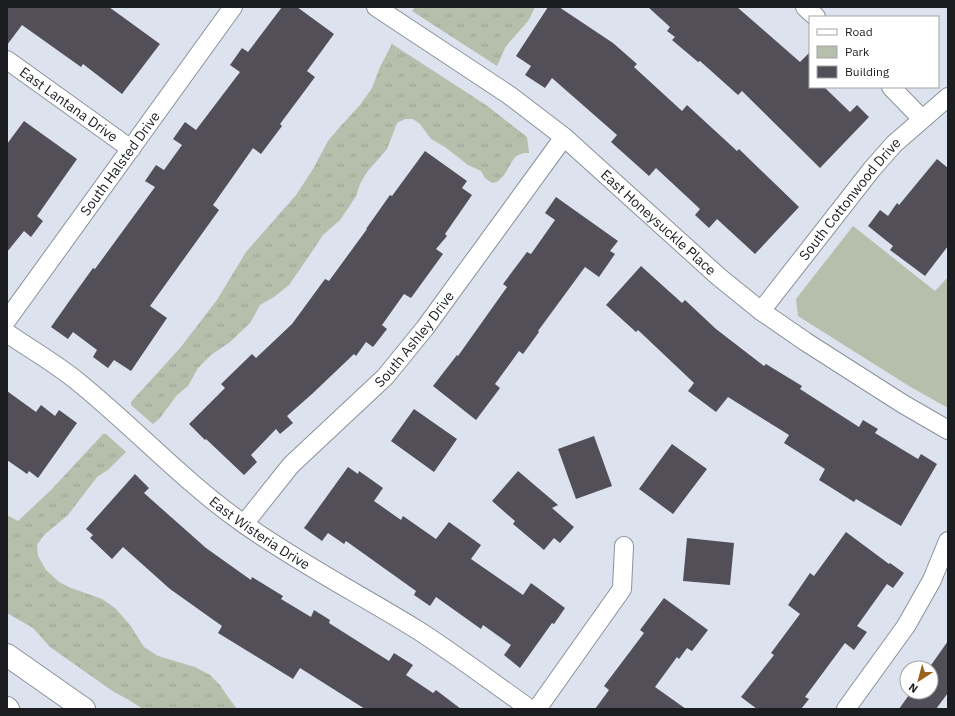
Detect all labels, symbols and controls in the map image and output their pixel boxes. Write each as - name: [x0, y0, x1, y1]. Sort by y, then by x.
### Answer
- legend: [809, 16, 939, 88]
- text: Road: [845, 24, 873, 39]
- text: Park: [845, 44, 870, 59]
- street label: East Lantana Drive: [16, 63, 122, 146]
- text: Building: [845, 64, 890, 79]
- street label: South Halsted Drive: [76, 108, 164, 219]
- street label: South Cottonwood Drive: [795, 133, 904, 264]
- street label: East Honeysuckle Place: [597, 166, 720, 279]
- street label: South Ashley Drive: [371, 287, 458, 391]
- street label: East Wisteria Drive: [206, 492, 314, 574]
- north arrow: [899, 660, 939, 700]
- text: N: [906, 680, 920, 696]

